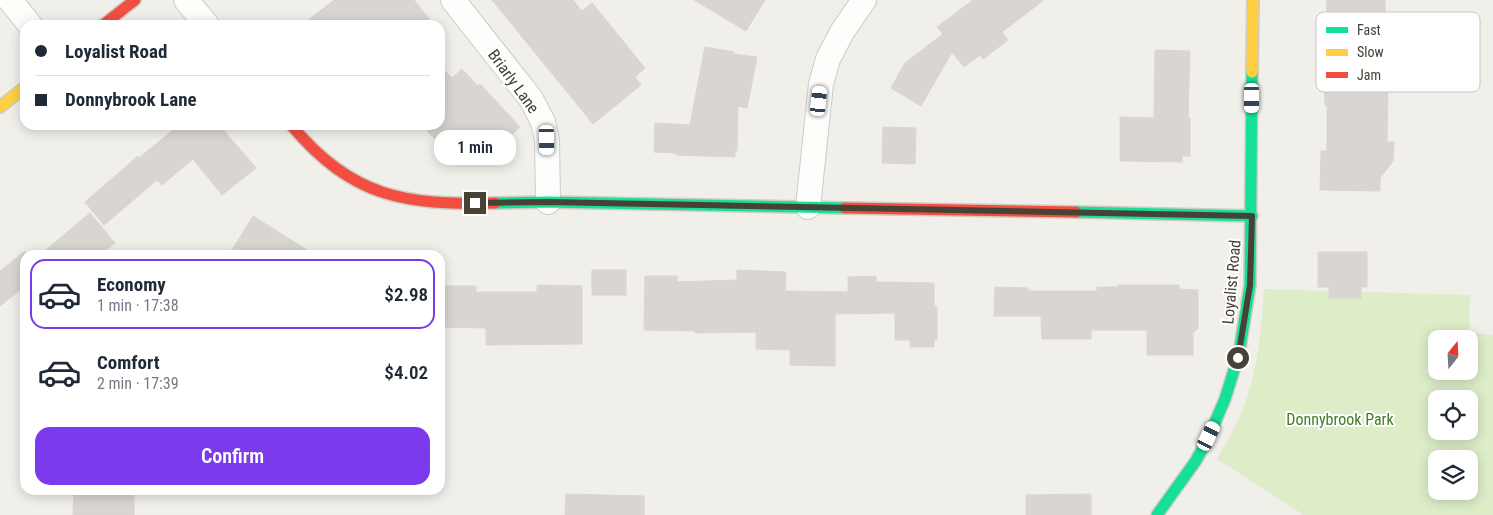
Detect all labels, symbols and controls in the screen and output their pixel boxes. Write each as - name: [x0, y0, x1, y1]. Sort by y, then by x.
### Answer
- legend: [1316, 12, 1480, 92]
- text: Fast: [1357, 22, 1381, 38]
- text: Loyalist Road: [65, 40, 167, 63]
- text: Slow: [1357, 44, 1384, 60]
- street label: Briarly Lane: [484, 46, 543, 117]
- text: Jam: [1357, 67, 1381, 83]
- car: [1244, 83, 1259, 113]
- car: [809, 85, 828, 117]
- text: Donnybrook Lane: [65, 88, 197, 111]
- car: [539, 125, 554, 155]
- callout: 1 min: [434, 130, 516, 166]
- text: 1 min: [457, 138, 493, 157]
- route end: [464, 192, 486, 214]
- street label: Loyalist Road: [1218, 239, 1245, 325]
- icon: car: [37, 272, 82, 317]
- text: Economy: [97, 273, 166, 296]
- text: $2.98: [384, 283, 428, 306]
- text: 1 min · 17:38: [97, 296, 179, 315]
- north arrow: [1428, 330, 1478, 380]
- map controls: [1428, 330, 1478, 500]
- route start: [1227, 347, 1249, 369]
- icon: car: [37, 350, 82, 395]
- text: Comfort: [97, 351, 160, 374]
- text: $4.02: [384, 361, 428, 384]
- text: 2 min · 17:39: [97, 374, 179, 393]
- button: locate: [1428, 390, 1478, 440]
- park label: Donnybrook Park: [1286, 410, 1394, 429]
- car: [1195, 419, 1222, 453]
- button: Confirm: [35, 427, 430, 485]
- button: layers: [1428, 450, 1478, 500]

